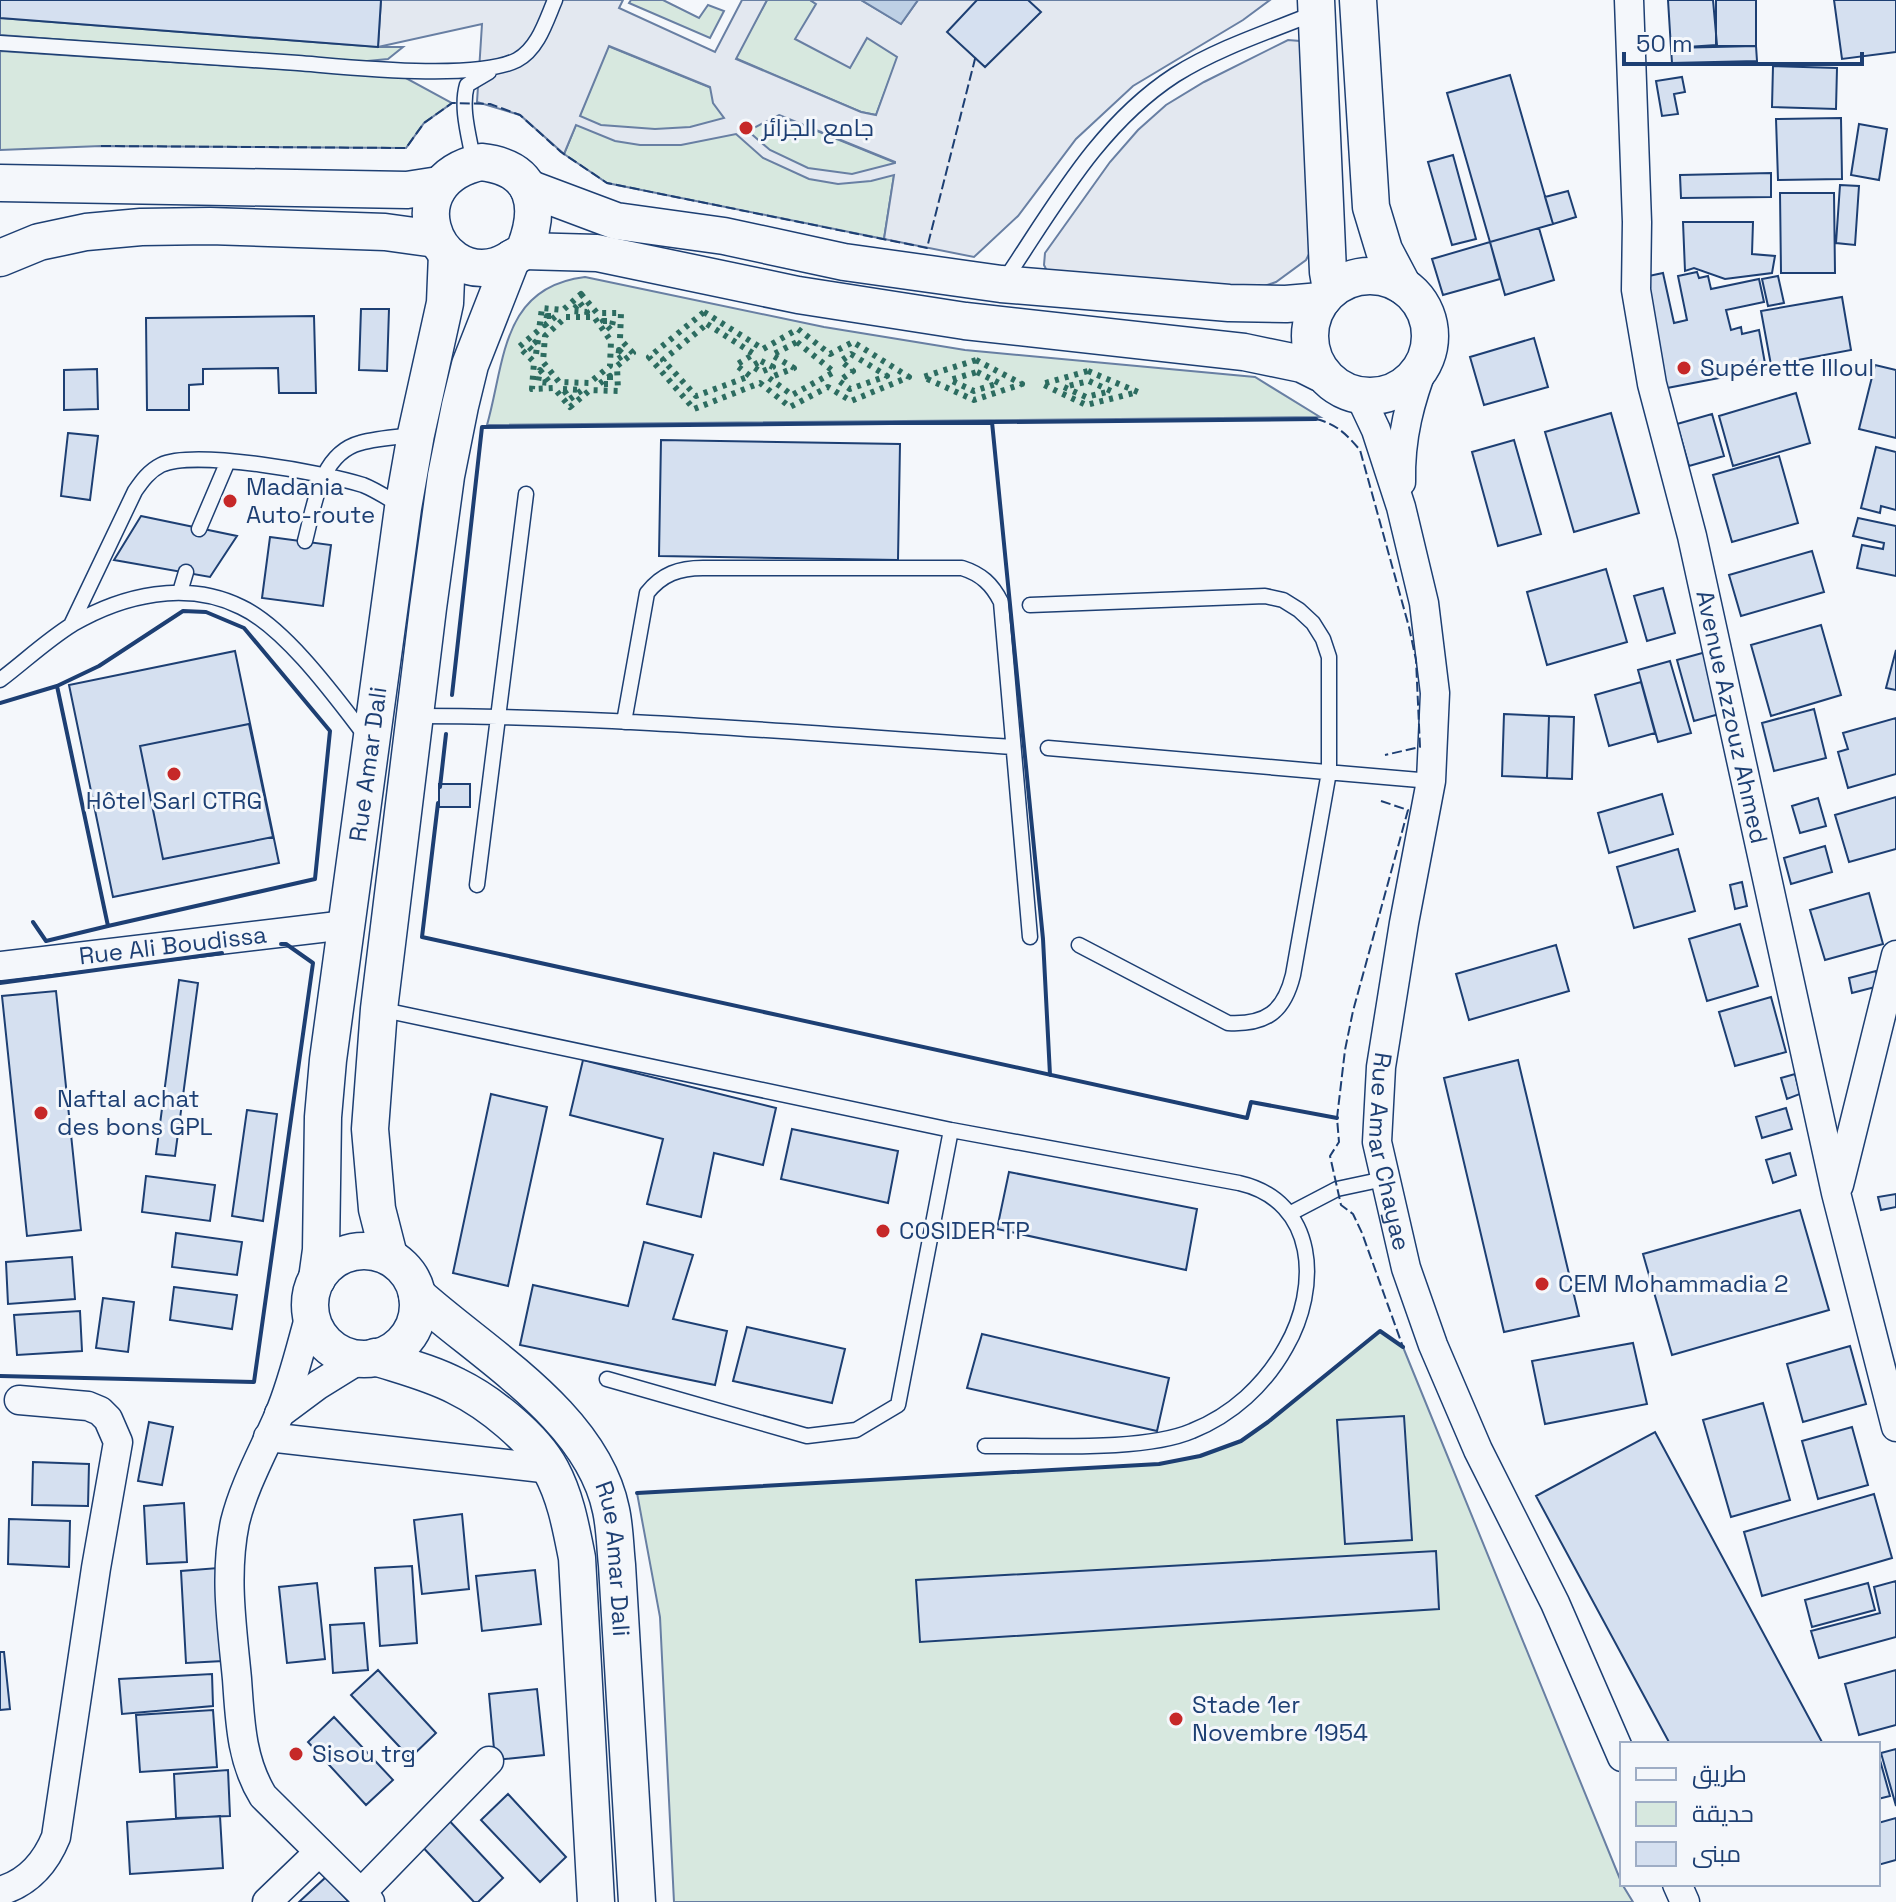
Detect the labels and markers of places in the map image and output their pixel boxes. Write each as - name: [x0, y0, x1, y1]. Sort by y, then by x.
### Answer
- place label: جامع الجزائر: [760, 112, 874, 144]
- marker: جامع الجزائر: [737, 119, 755, 137]
- place label: Supérette Illoul: [1700, 352, 1874, 383]
- marker: Supérette Illoul: [1675, 359, 1693, 377]
- place label: Madania Auto-route: [246, 471, 375, 530]
- marker: Madania Auto-route: [221, 492, 239, 510]
- marker: Hôtel Sarl CTRG: [165, 765, 183, 783]
- place label: Hôtel Sarl CTRG: [86, 785, 262, 816]
- place label: Naftal achat des bons GPL: [57, 1083, 213, 1142]
- marker: Naftal achat des bons GPL: [32, 1104, 50, 1122]
- place label: COSIDER TP: [899, 1215, 1030, 1246]
- marker: COSIDER TP: [874, 1222, 892, 1240]
- place label: CEM Mohammadia 2: [1558, 1268, 1788, 1299]
- marker: CEM Mohammadia 2: [1533, 1275, 1551, 1293]
- place label: Stade 1er Novembre 1954: [1192, 1689, 1368, 1748]
- marker: Stade 1er Novembre 1954: [1167, 1710, 1185, 1728]
- place label: Sisou trg: [312, 1738, 416, 1769]
- marker: Sisou trg: [287, 1745, 305, 1763]

